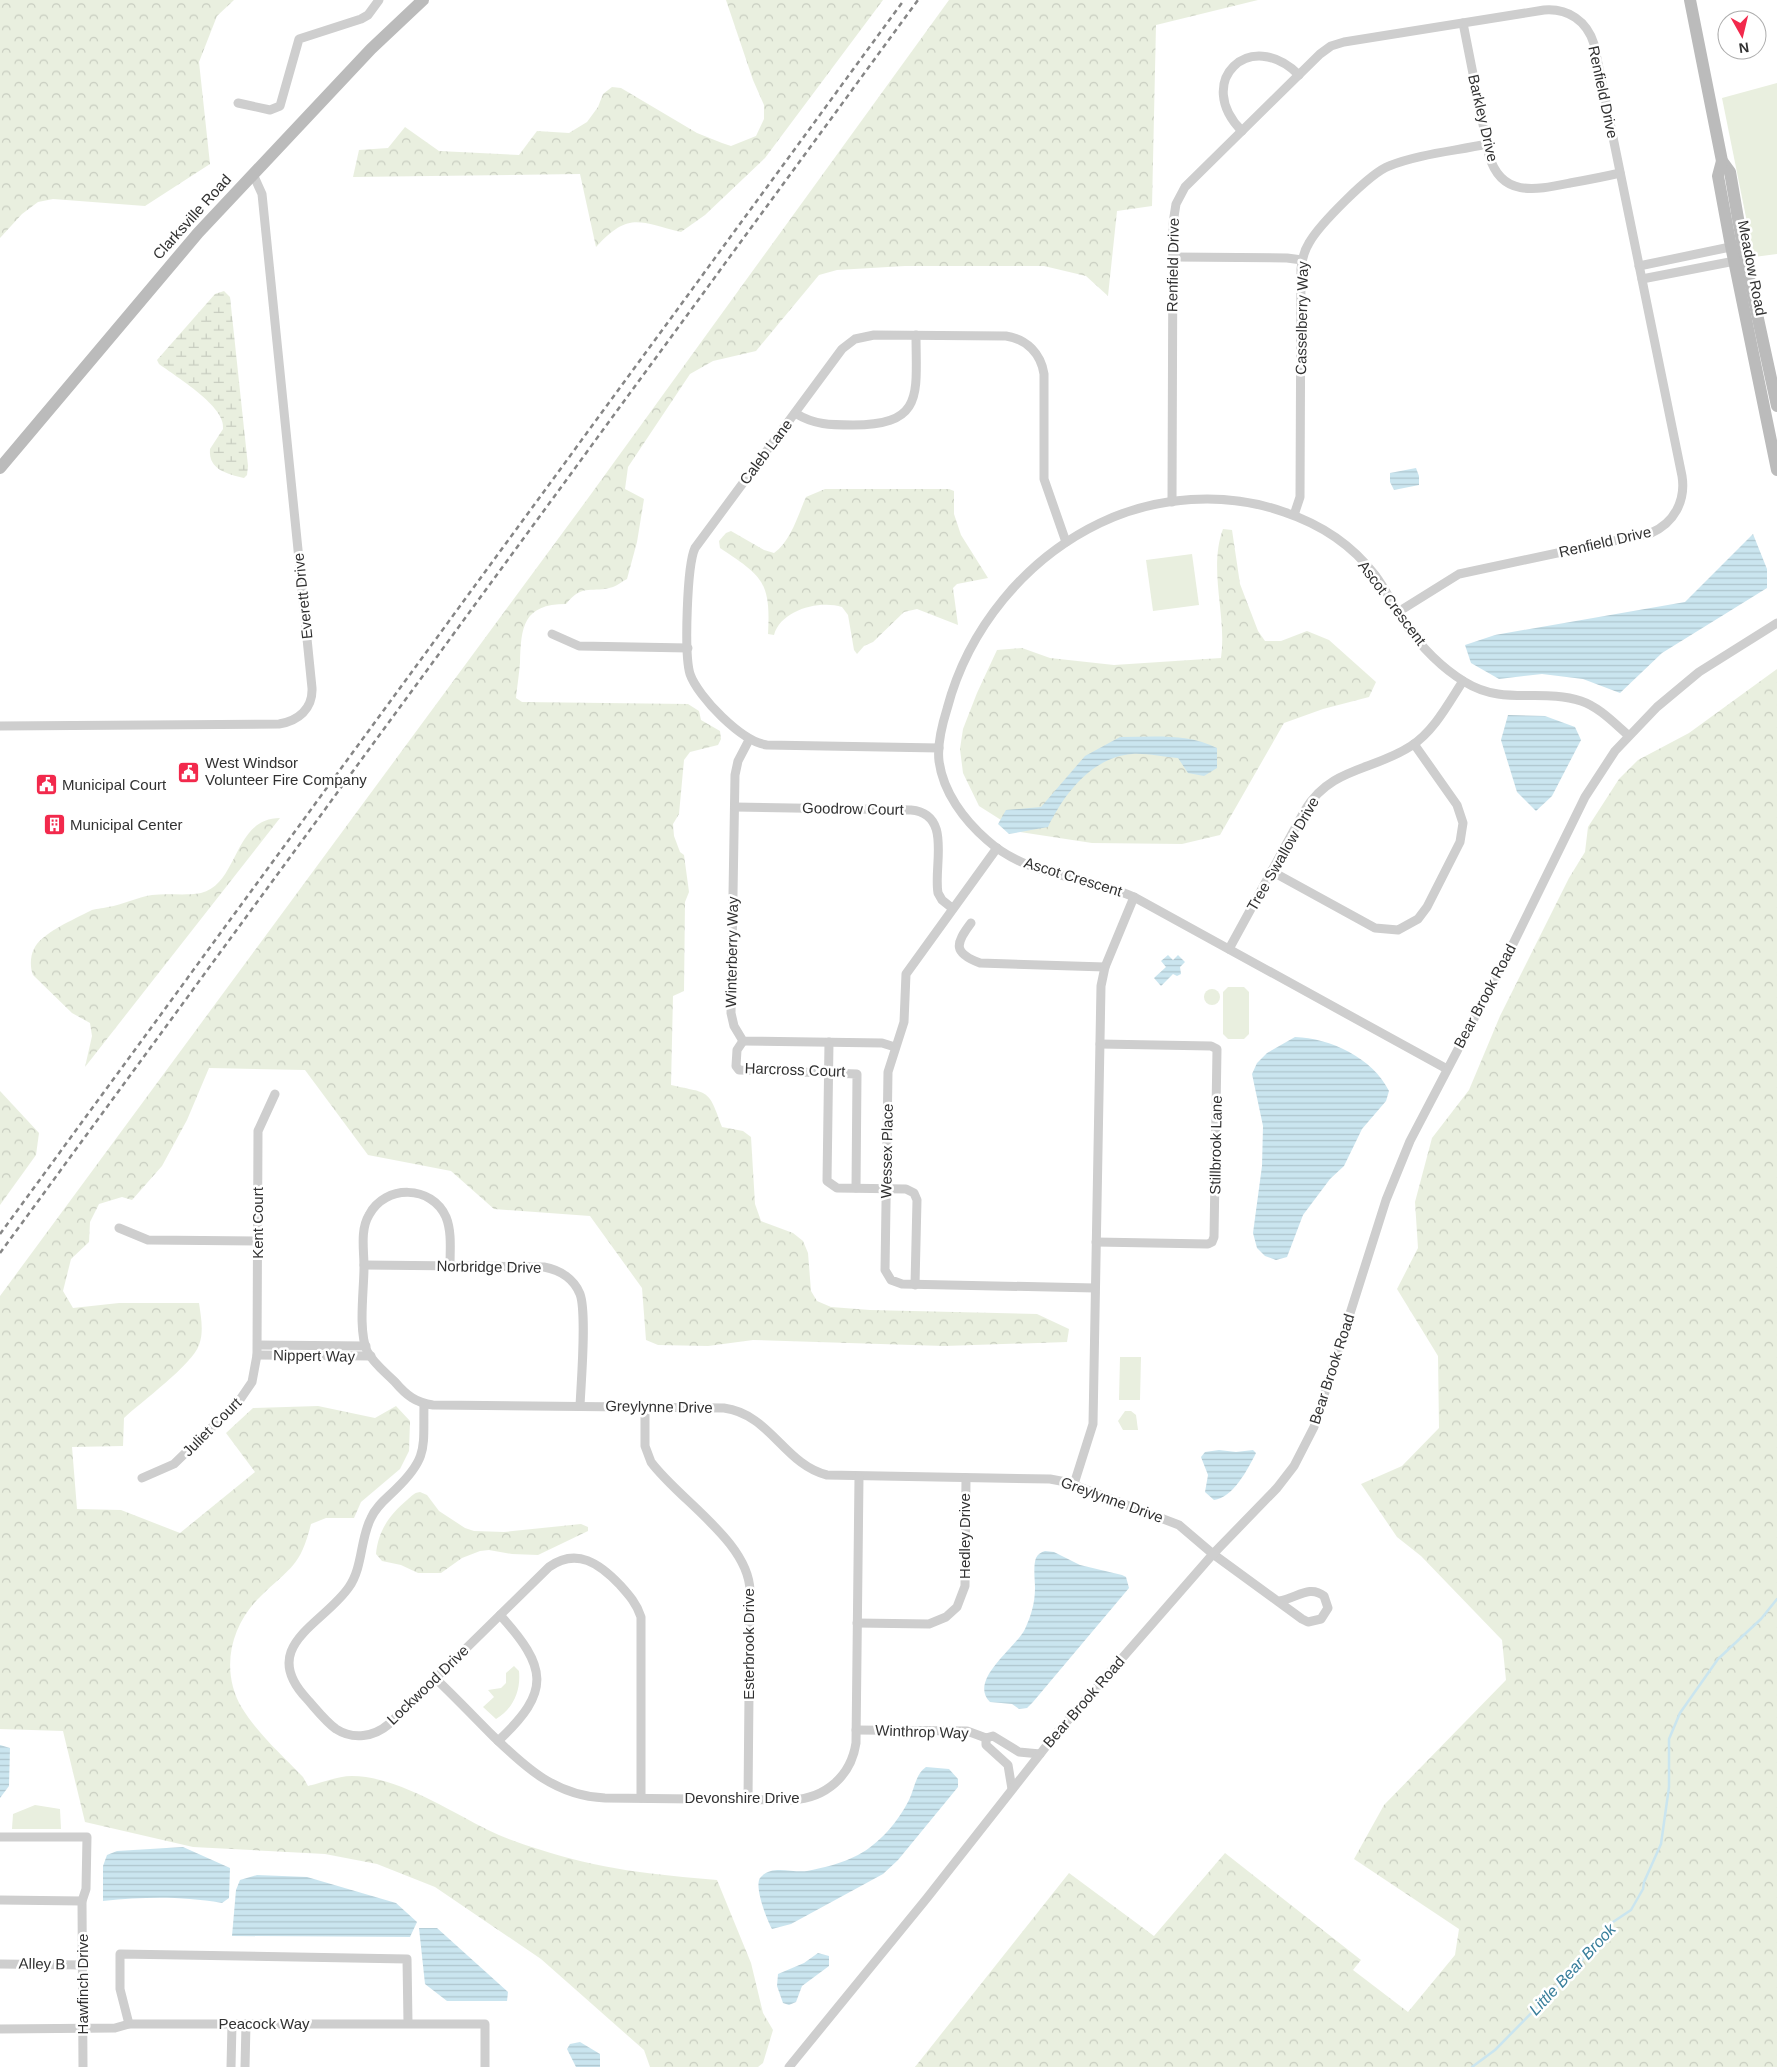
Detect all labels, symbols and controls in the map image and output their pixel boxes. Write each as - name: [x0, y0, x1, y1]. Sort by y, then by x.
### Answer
- north arrow: [1717, 10, 1767, 60]
- text: N: [1738, 39, 1750, 57]
- street label: Renfield Drive: [1585, 44, 1622, 140]
- street label: Barkley Drive: [1465, 73, 1502, 163]
- street label: Clarksville Road: [149, 171, 234, 263]
- street label: Renfield Drive: [1163, 218, 1182, 312]
- street label: Meadow Road: [1735, 219, 1770, 317]
- street label: Casselberry Way: [1292, 261, 1311, 375]
- street label: Caleb Lane: [736, 416, 795, 487]
- street label: Renfield Drive: [1557, 523, 1653, 560]
- street label: Everett Drive: [290, 552, 315, 640]
- street label: Ascot Crescent: [1355, 557, 1430, 649]
- place label: West Windsor Volunteer Fire Company: [205, 754, 367, 788]
- public building icon: West Windsor Volunteer Fire Company: [177, 760, 201, 784]
- public building icon: Municipal Court: [34, 773, 58, 797]
- place label: Municipal Court: [62, 776, 167, 793]
- street label: Tree Swallow Drive: [1243, 794, 1322, 914]
- street label: Goodrow Court: [802, 799, 905, 818]
- building icon: Municipal Center: [42, 813, 66, 837]
- place label: Municipal Center: [70, 816, 183, 833]
- street label: Ascot Crescent: [1022, 854, 1125, 900]
- street label: Winterberry Way: [722, 896, 741, 1008]
- street label: Bear Brook Road: [1450, 941, 1519, 1051]
- street label: Harcross Court: [744, 1059, 847, 1080]
- street label: Stillbrook Lane: [1206, 1095, 1225, 1195]
- street label: Wessex Place: [877, 1103, 896, 1199]
- street label: Kent Court: [249, 1186, 266, 1259]
- street label: Norbridge Drive: [436, 1257, 542, 1276]
- street label: Bear Brook Road: [1306, 1311, 1357, 1426]
- street label: Nippert Way: [273, 1346, 356, 1365]
- street label: Juliet Court: [179, 1393, 245, 1459]
- street label: Greylynne Drive: [605, 1397, 713, 1416]
- street label: Greylynne Drive: [1059, 1473, 1166, 1526]
- street label: Hedley Drive: [956, 1493, 973, 1579]
- street label: Esterbrook Drive: [740, 1588, 757, 1700]
- street label: Lockwood Drive: [383, 1641, 472, 1728]
- street label: Bear Brook Road: [1039, 1653, 1128, 1751]
- street label: Winthrop Way: [875, 1721, 970, 1742]
- street label: Devonshire Drive: [684, 1789, 800, 1806]
- water label: Little Bear Brook: [1526, 1920, 1620, 2018]
- street label: Hawfinch Drive: [74, 1934, 91, 2034]
- street label: Alley B: [19, 1955, 65, 1972]
- street label: Peacock Way: [218, 2015, 310, 2032]

